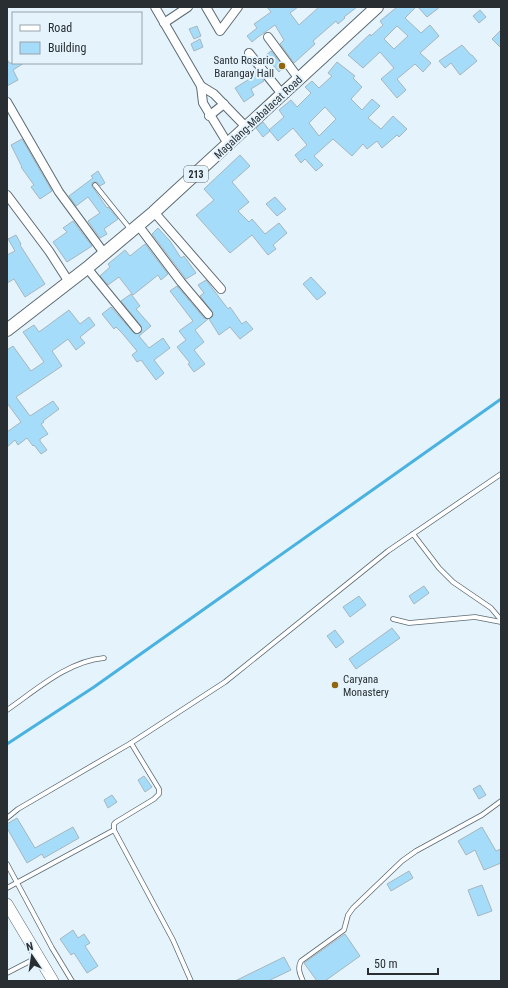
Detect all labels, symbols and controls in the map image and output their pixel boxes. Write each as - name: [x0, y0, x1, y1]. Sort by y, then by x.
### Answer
- legend: [12, 12, 142, 64]
- text: Road: [48, 21, 72, 35]
- text: Building: [48, 41, 86, 55]
- place label: Santo Rosario Barangay Hall: [213, 54, 274, 80]
- marker: Santo Rosario Barangay Hall: [277, 61, 287, 71]
- street label: Magalang-Mabalacat Road: [212, 73, 305, 162]
- road number: 213: [184, 166, 208, 182]
- place label: Caryana Monastery: [343, 673, 389, 699]
- marker: Caryana Monastery: [330, 680, 340, 690]
- north arrow: [12, 936, 52, 976]
- text: N: [25, 940, 35, 954]
- scale bar: [368, 950, 438, 976]
- text: 50 m: [374, 957, 398, 971]

